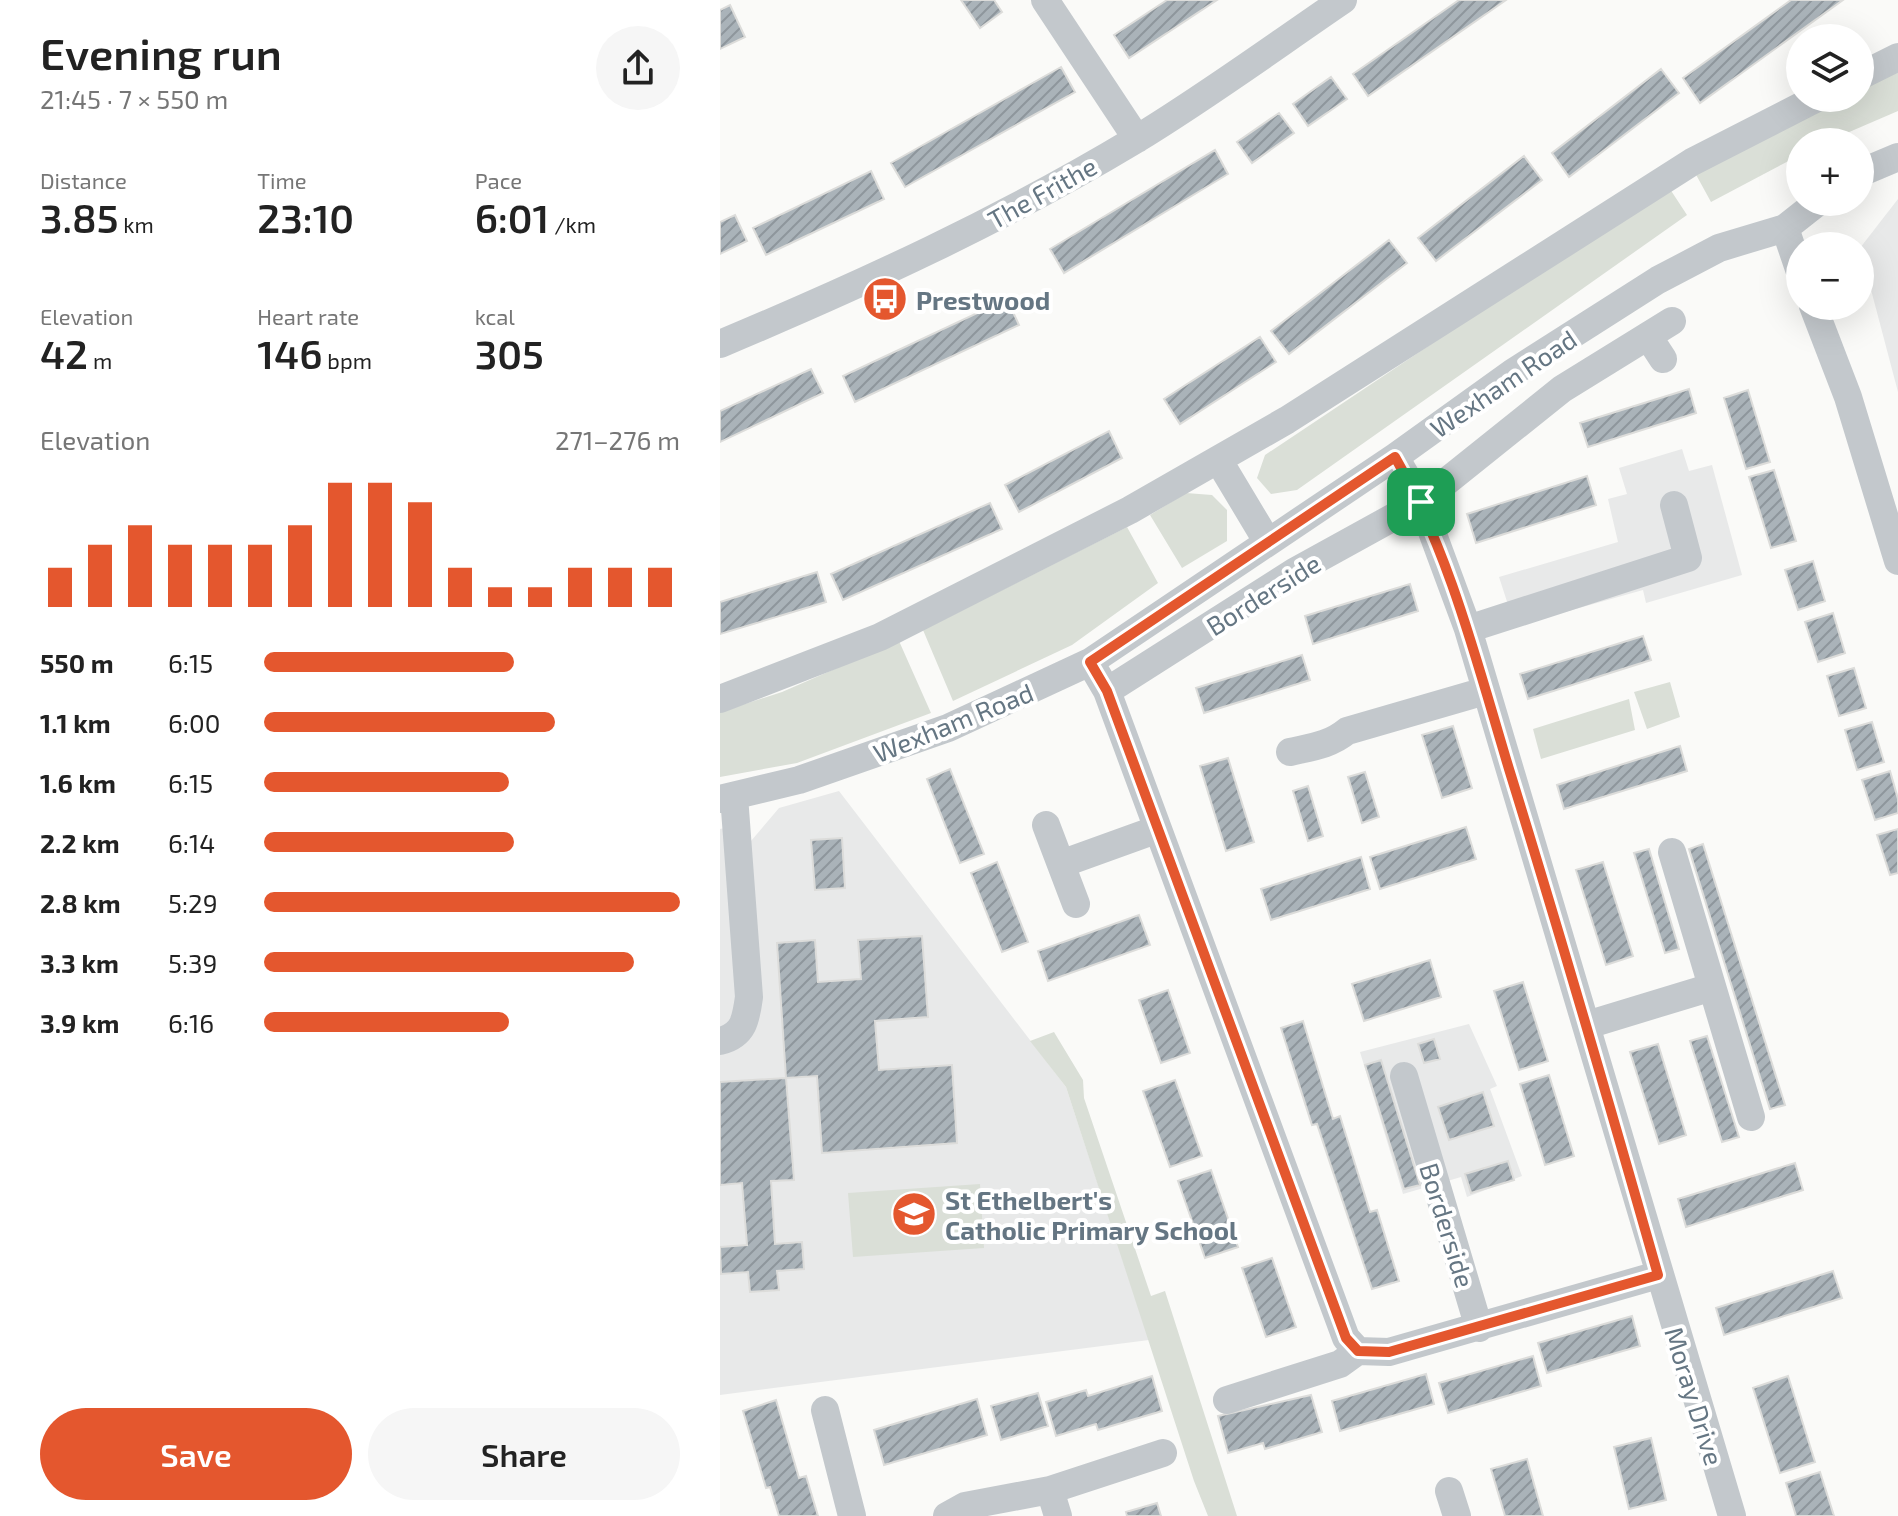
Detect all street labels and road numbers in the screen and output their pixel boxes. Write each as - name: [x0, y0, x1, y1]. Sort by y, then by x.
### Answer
- street label: The Frithe: [982, 149, 1102, 235]
- street label: Wexham Road: [1424, 323, 1582, 443]
- street label: Borderside: [1200, 547, 1326, 641]
- street label: Wexham Road: [869, 676, 1037, 768]
- street label: Borderside: [1414, 1159, 1482, 1291]
- street label: Moray Drive: [1659, 1323, 1731, 1469]

